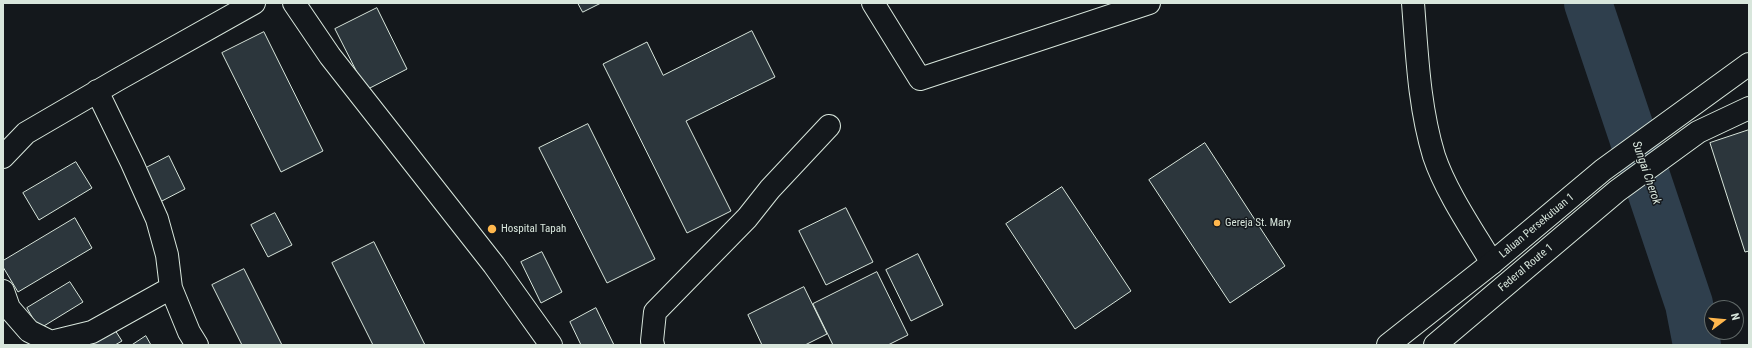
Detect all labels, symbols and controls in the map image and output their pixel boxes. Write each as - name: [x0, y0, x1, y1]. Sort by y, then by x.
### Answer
- water label: Sungai Cherok: [1628, 139, 1664, 207]
- street label: Laluan Persekutuan 1: [1497, 191, 1577, 261]
- place label: Gereja St. Mary: [1225, 216, 1291, 230]
- marker: Gereja St. Mary: [1212, 218, 1222, 228]
- place label: Hospital Tapah: [501, 222, 566, 236]
- marker: Hospital Tapah: [486, 223, 498, 235]
- street label: Federal Route 1: [1496, 241, 1556, 295]
- north arrow: [1704, 300, 1744, 340]
- text: N: [1728, 312, 1742, 322]

